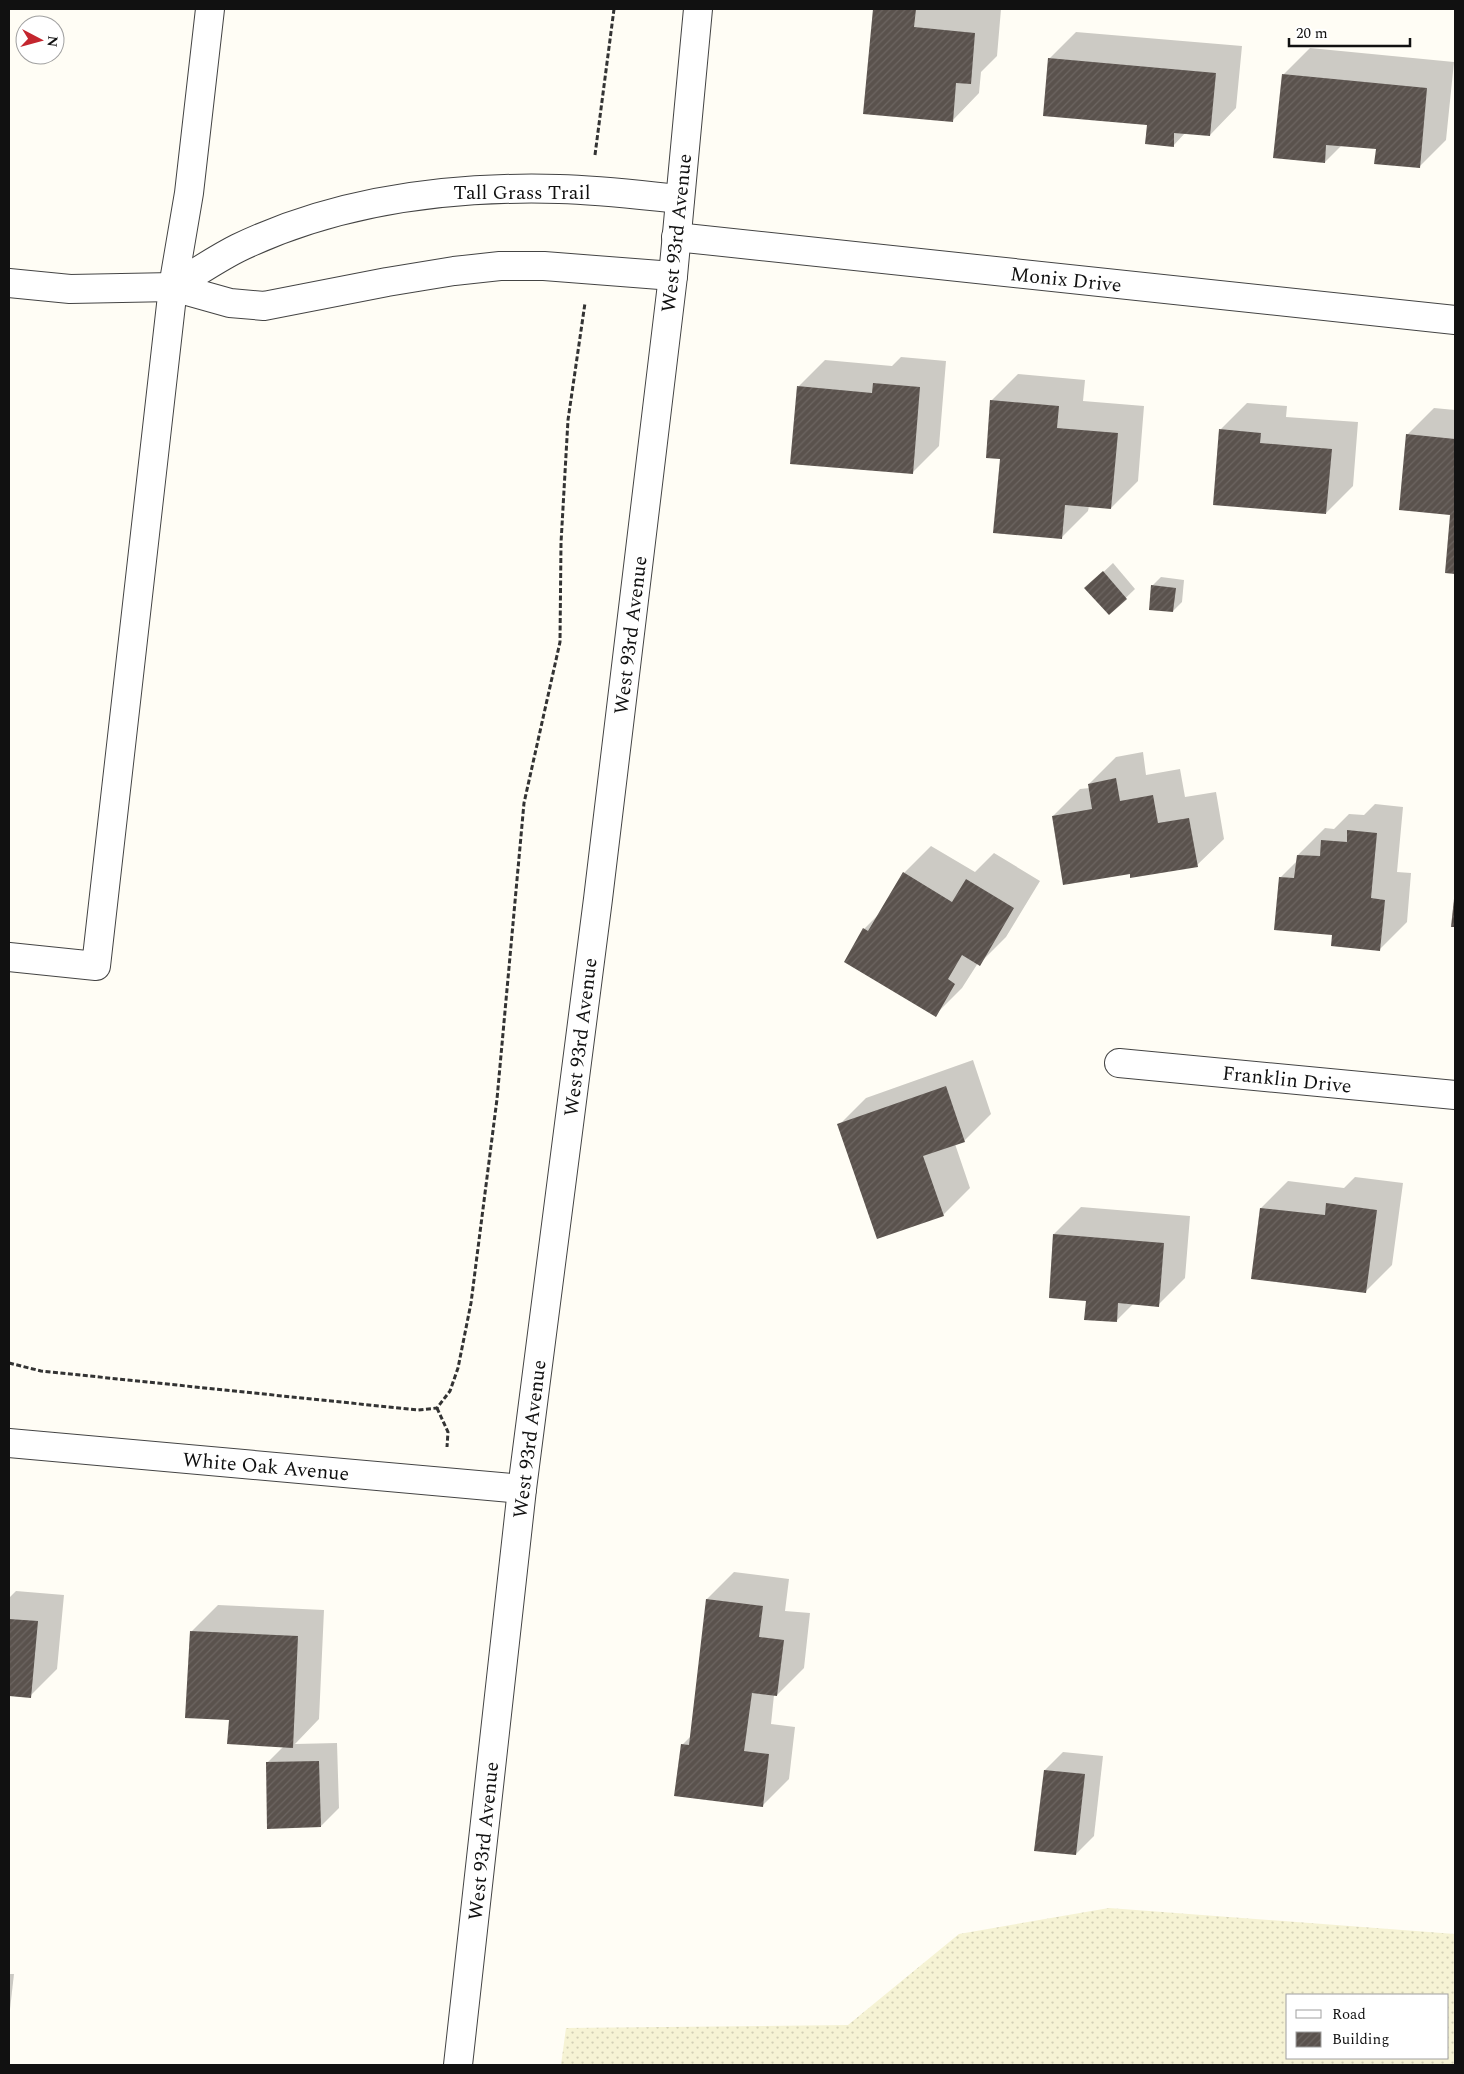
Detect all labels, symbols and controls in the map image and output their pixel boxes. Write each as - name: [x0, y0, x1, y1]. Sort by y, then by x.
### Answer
- north arrow: [15, 15, 65, 65]
- scale bar: [1289, 15, 1410, 47]
- text: 20 m: [1296, 22, 1328, 45]
- text: N: [41, 35, 63, 48]
- street label: West 93rd Avenue: [654, 152, 700, 314]
- street label: Tall Grass Trail: [453, 178, 591, 208]
- street label: Monix Drive: [1009, 259, 1123, 301]
- street label: West 93rd Avenue: [606, 554, 656, 716]
- street label: West 93rd Avenue: [556, 956, 606, 1118]
- street label: Franklin Drive: [1221, 1058, 1353, 1102]
- street label: West 93rd Avenue: [505, 1358, 555, 1520]
- street label: White Oak Avenue: [181, 1445, 350, 1489]
- street label: West 93rd Avenue: [461, 1760, 507, 1922]
- legend: [1286, 1994, 1449, 2059]
- text: Road: [1332, 2003, 1366, 2026]
- text: Building: [1332, 2028, 1389, 2051]

